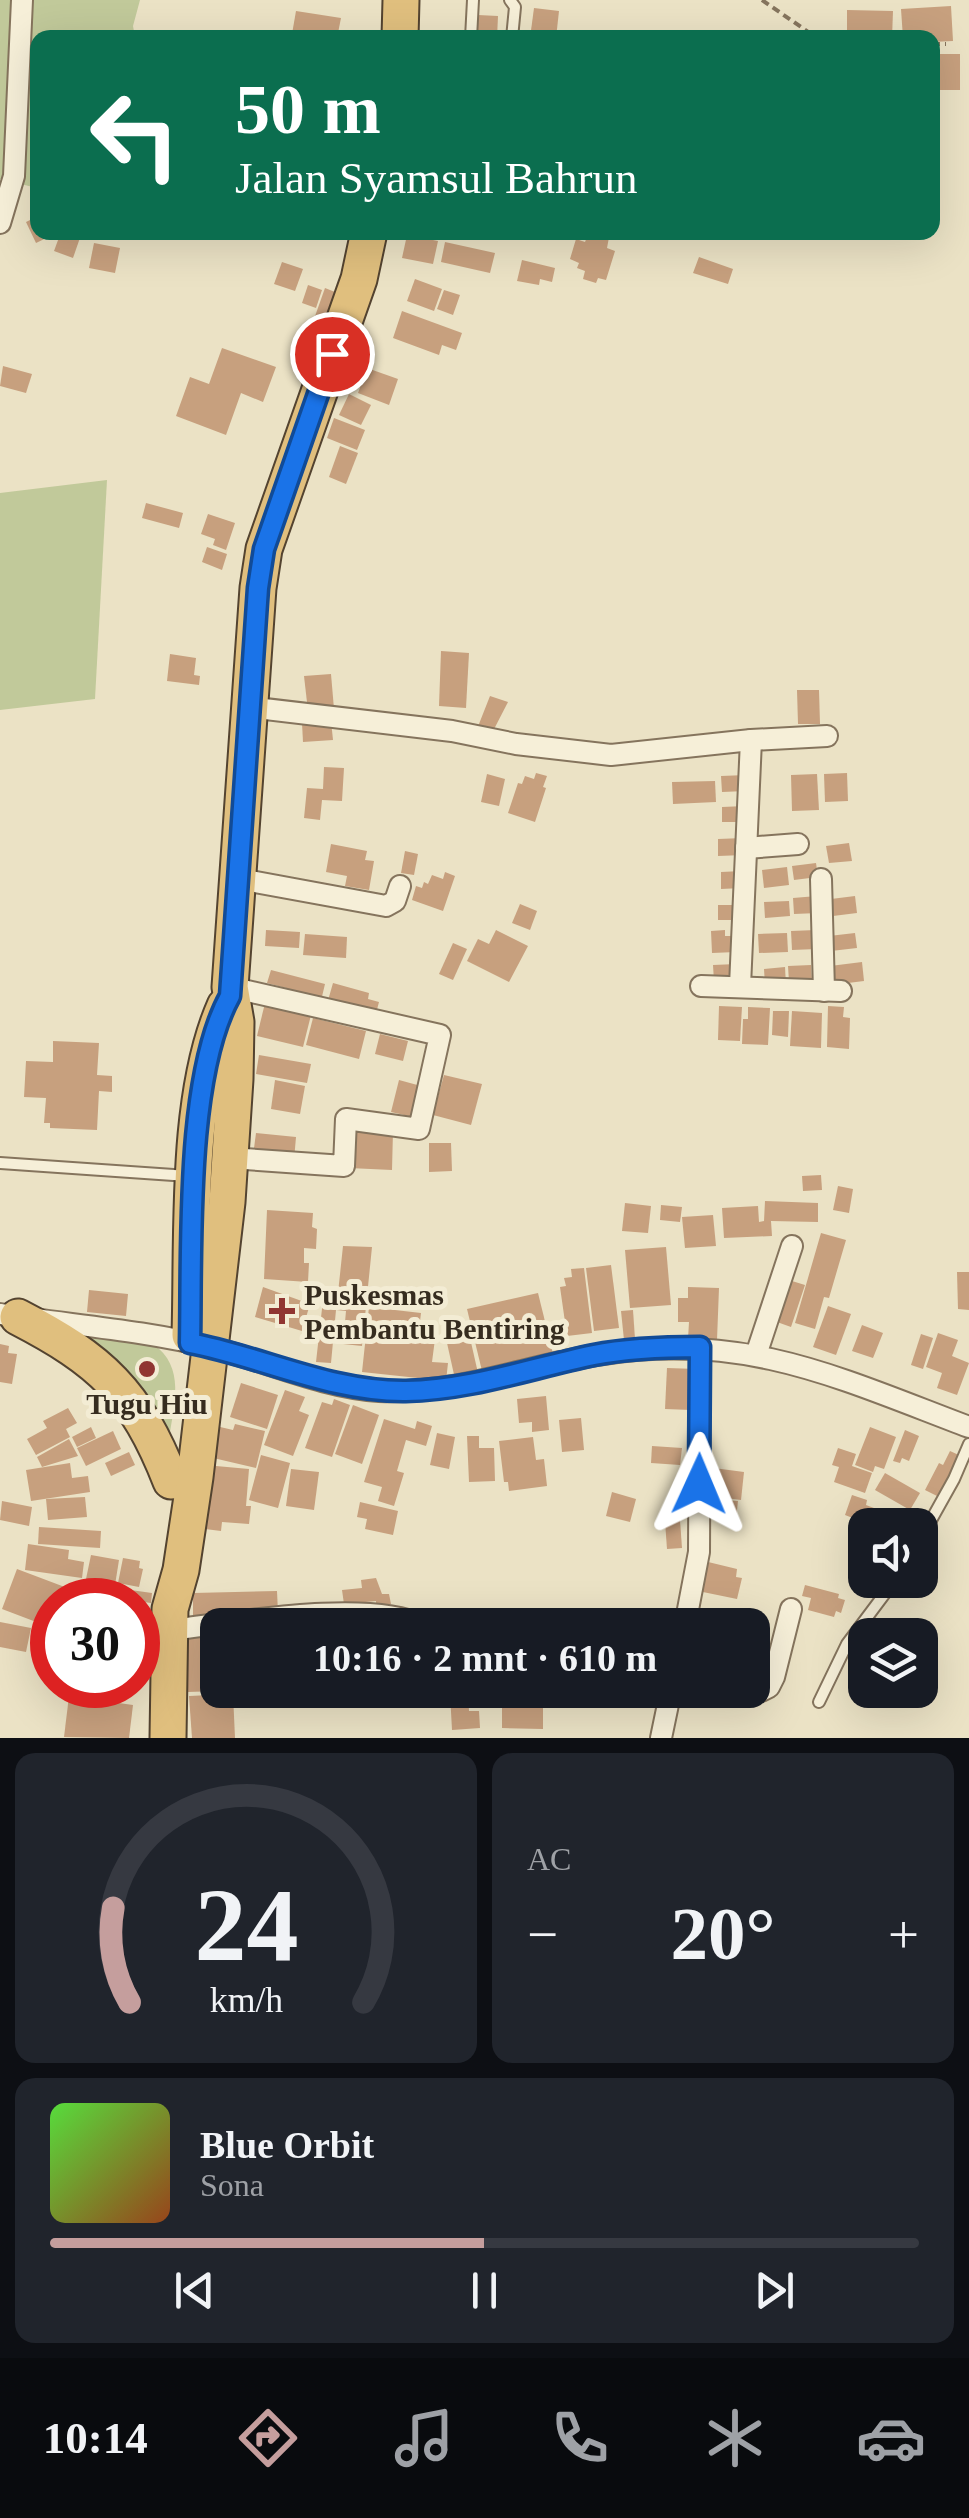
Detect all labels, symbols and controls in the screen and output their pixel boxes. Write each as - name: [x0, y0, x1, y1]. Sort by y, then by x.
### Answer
- icon: left: [70, 70, 200, 200]
- text: 50 m: [235, 71, 381, 148]
- text: Jalan Syamsul Bahrun: [235, 153, 637, 203]
- pin: [290, 312, 375, 397]
- icon: arrive: [305, 327, 360, 382]
- place label: Puskesmas Pembantu Bentiring: [304, 1278, 565, 1345]
- marker: Puskesmas Pembantu Bentiring: [269, 1298, 295, 1324]
- marker: Tugu Hiu: [136, 1358, 158, 1380]
- place label: Tugu Hiu: [86, 1387, 208, 1420]
- position arrow: [647, 1432, 751, 1536]
- map controls: [848, 1508, 938, 1708]
- button: sound: [848, 1508, 938, 1598]
- speed limit sign: 30: [30, 1578, 160, 1708]
- button: layers: [848, 1618, 938, 1708]
- text: 10:16 · 2 mnt · 610 m: [313, 1637, 657, 1679]
- text: AC: [527, 1841, 571, 1877]
- text: 24: [194, 1867, 298, 1982]
- text: 20°: [671, 1892, 776, 1975]
- text: −: [527, 1904, 558, 1965]
- text: +: [888, 1904, 919, 1965]
- text: km/h: [209, 1980, 283, 2020]
- text: Blue Orbit: [200, 2124, 374, 2166]
- text: Sona: [200, 2167, 264, 2203]
- icon: previous: [167, 2263, 222, 2318]
- icon: pause: [457, 2263, 512, 2318]
- icon: next: [747, 2263, 802, 2318]
- icon: directions: [233, 2403, 303, 2473]
- icon: music: [389, 2403, 459, 2473]
- icon: phone: [545, 2403, 615, 2473]
- icon: climate: [700, 2403, 770, 2473]
- icon: car: [856, 2403, 926, 2473]
- text: 10:14: [43, 2413, 148, 2463]

